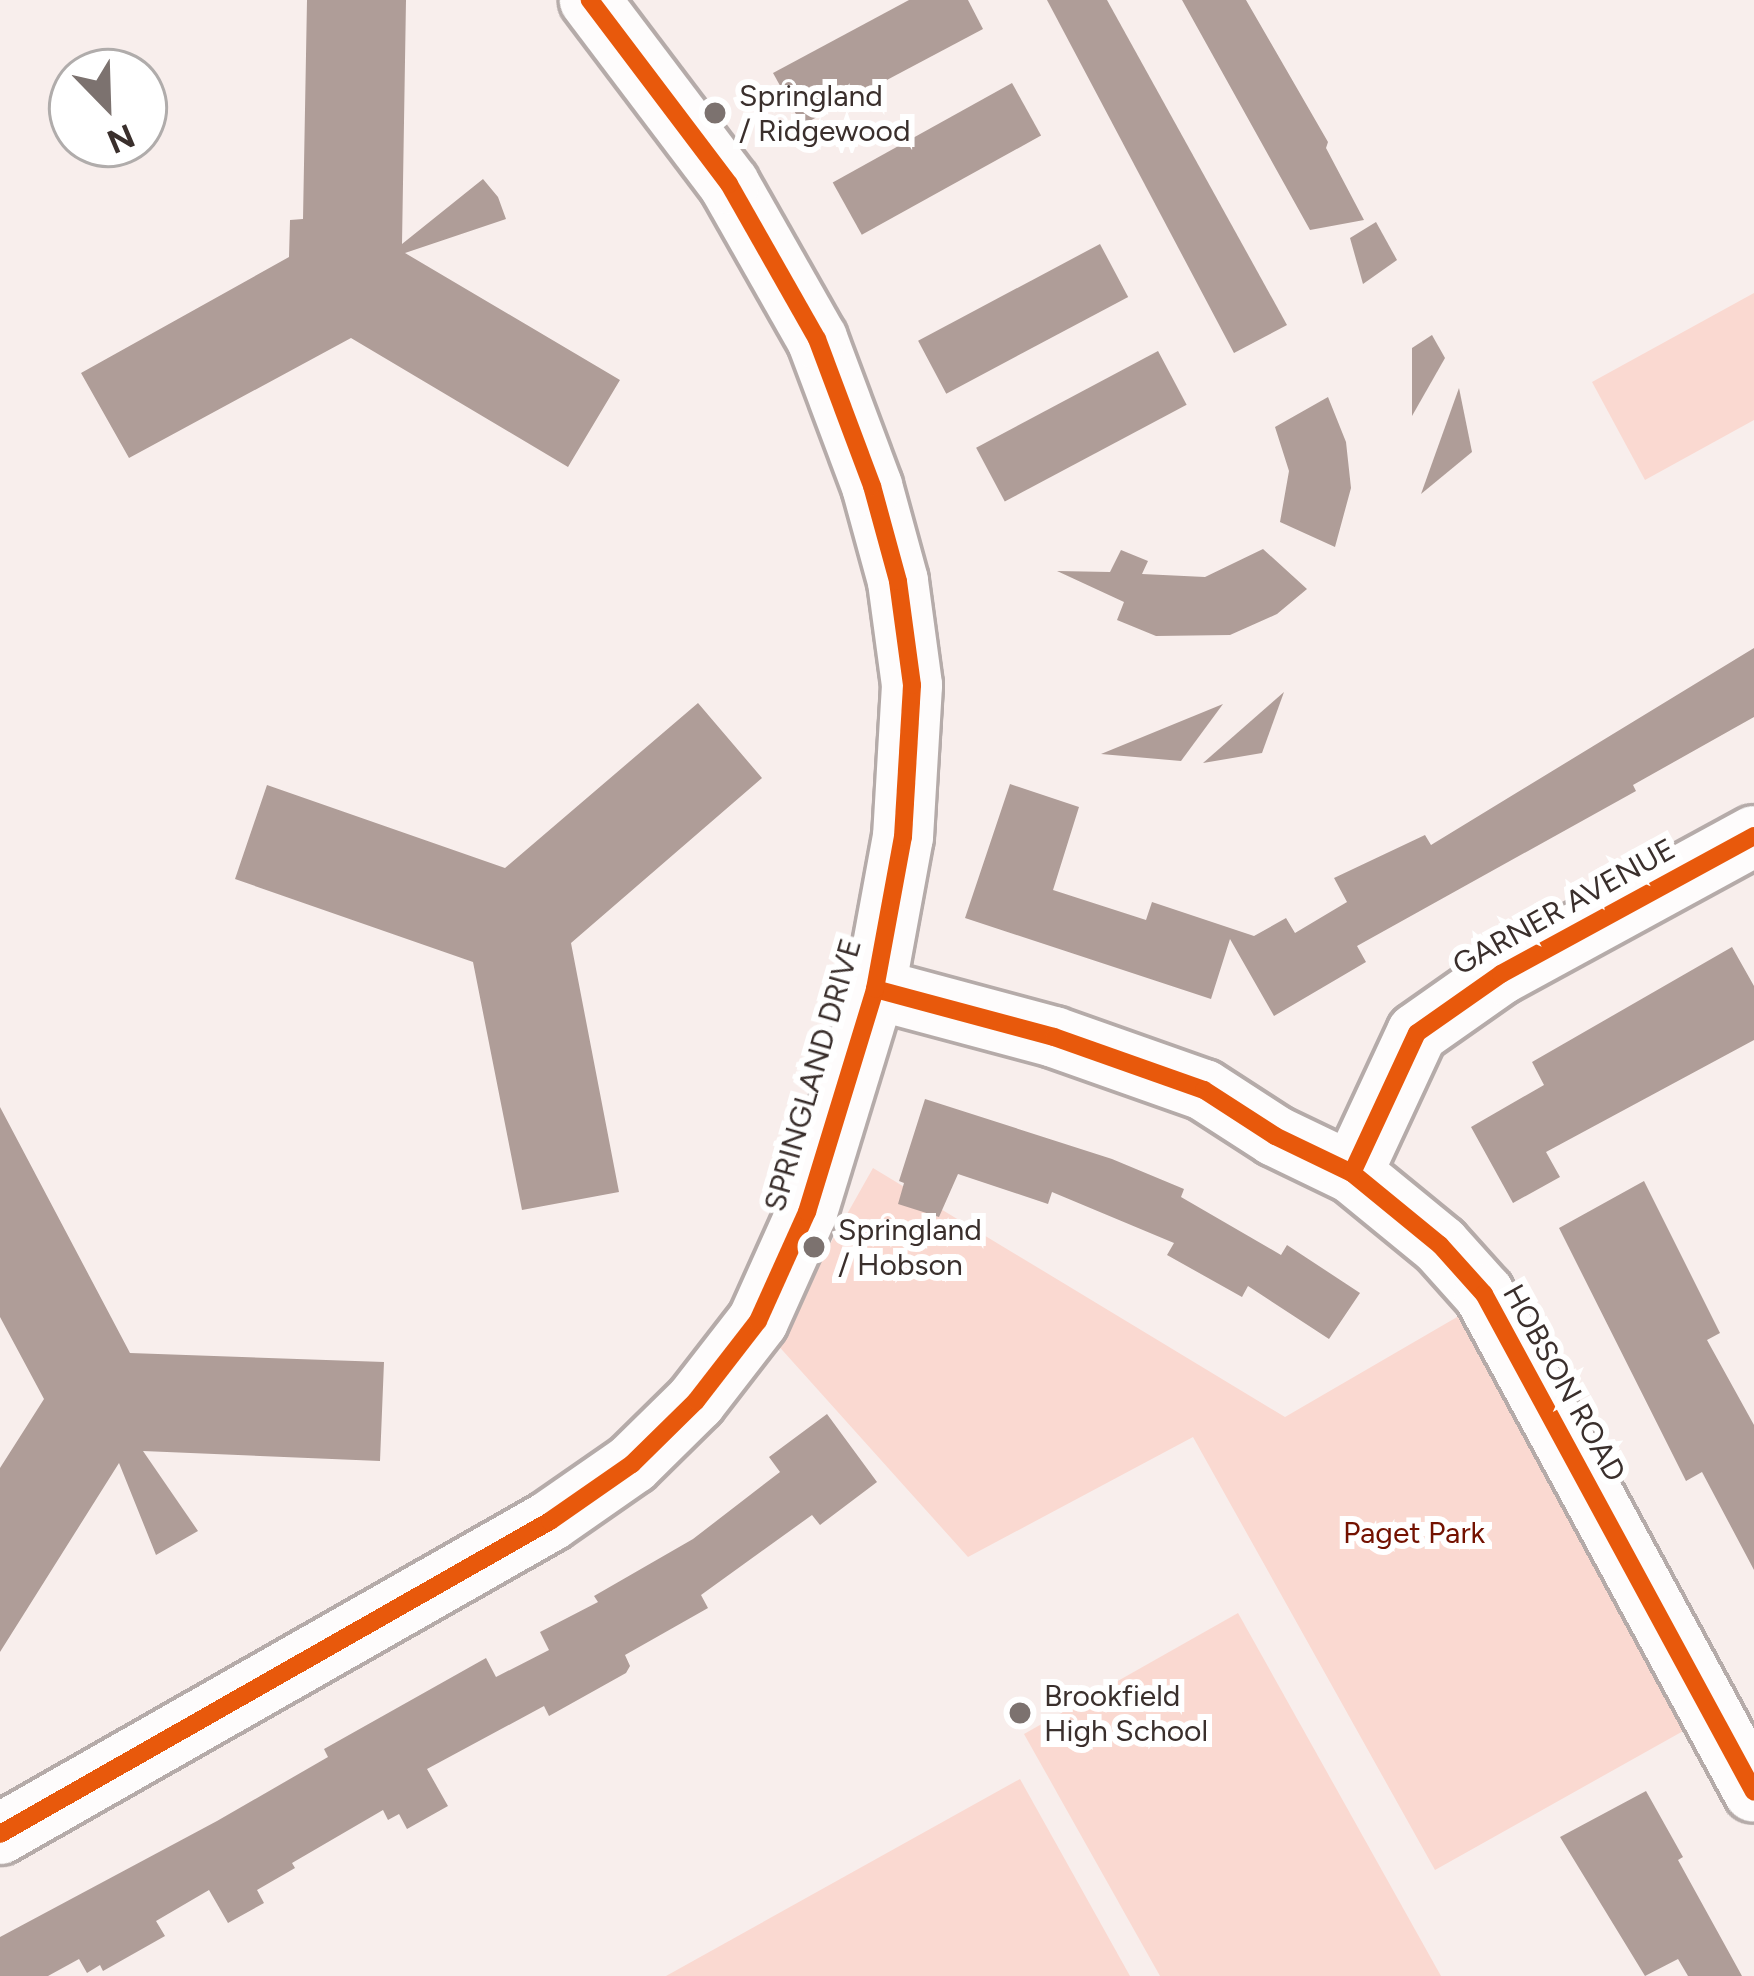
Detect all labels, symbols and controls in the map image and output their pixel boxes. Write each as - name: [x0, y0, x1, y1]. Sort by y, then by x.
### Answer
- north arrow: [48, 48, 168, 168]
- place label: Springland / Ridgewood: [739, 78, 911, 148]
- marker: Springland / Ridgewood: [702, 100, 728, 126]
- text: N: [102, 116, 140, 162]
- street label: GARNER AVENUE: [1447, 831, 1681, 983]
- street label: SPRINGLAND DRIVE: [757, 935, 869, 1215]
- place label: Springland / Hobson: [838, 1212, 982, 1282]
- marker: Springland / Hobson: [801, 1234, 827, 1260]
- street label: HOBSON ROAD: [1495, 1278, 1633, 1488]
- park label: Paget Park: [1343, 1515, 1485, 1551]
- place label: Brookfield High School: [1044, 1678, 1208, 1748]
- marker: Brookfield High School: [1007, 1700, 1033, 1726]

